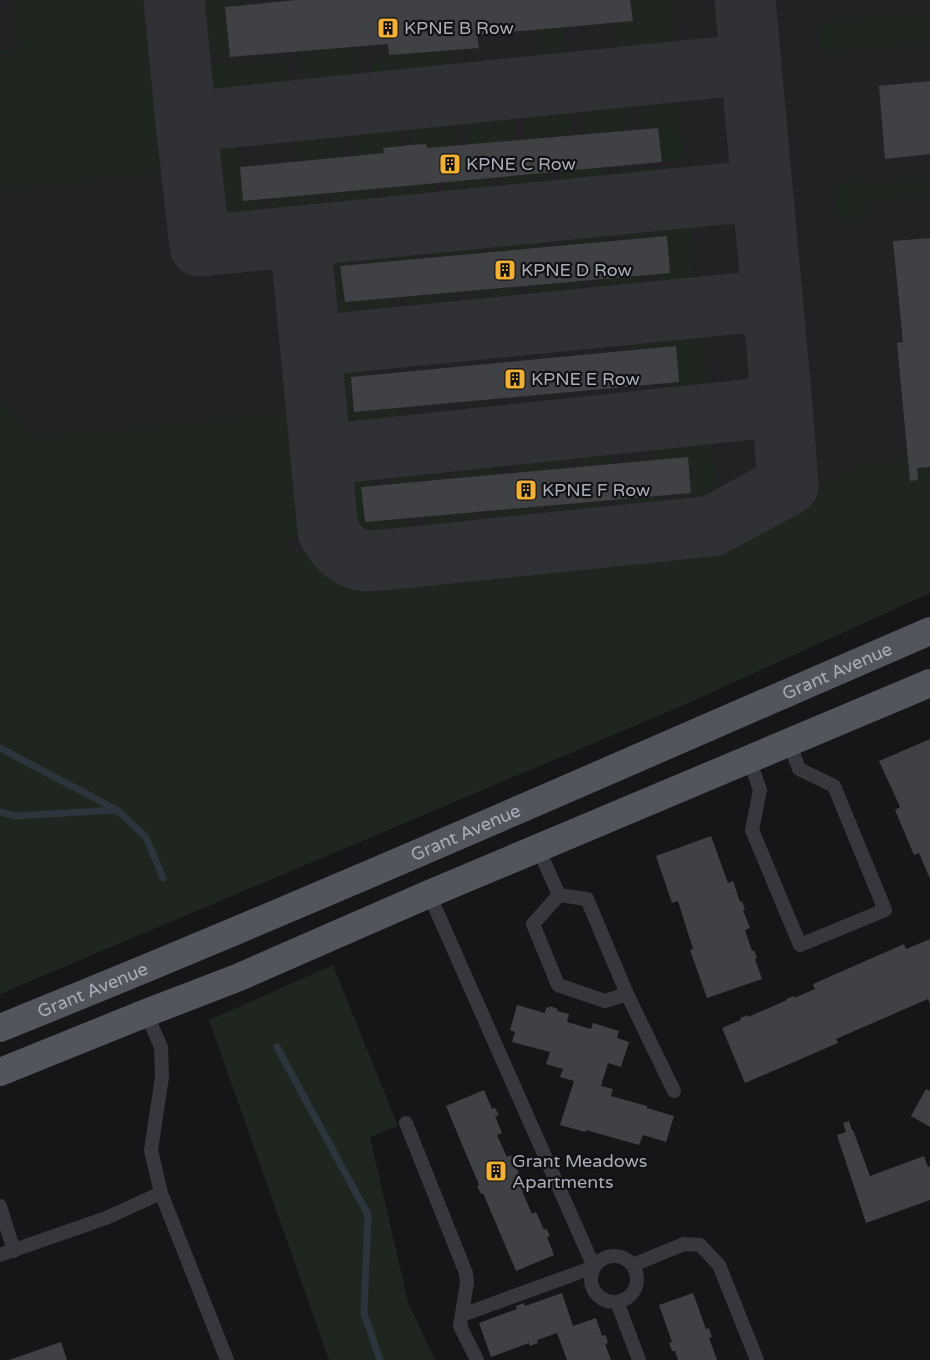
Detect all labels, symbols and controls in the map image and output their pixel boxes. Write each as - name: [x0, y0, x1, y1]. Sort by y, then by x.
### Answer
- building icon: KPNE B Row: [376, 16, 400, 40]
- place label: KPNE B Row: [404, 17, 514, 39]
- building icon: KPNE C Row: [438, 152, 462, 176]
- place label: KPNE C Row: [466, 153, 576, 175]
- building icon: KPNE D Row: [493, 258, 517, 282]
- place label: KPNE D Row: [521, 259, 632, 281]
- building icon: KPNE E Row: [503, 367, 527, 391]
- place label: KPNE E Row: [531, 368, 640, 390]
- building icon: KPNE F Row: [514, 478, 538, 502]
- place label: KPNE F Row: [542, 479, 650, 501]
- street label: Grant Avenue: [779, 638, 895, 705]
- street label: Grant Avenue: [407, 799, 524, 866]
- street label: Grant Avenue: [34, 958, 151, 1023]
- place label: Grant Meadows Apartments: [512, 1150, 647, 1193]
- building icon: Grant Meadows Apartments: [484, 1159, 508, 1183]

